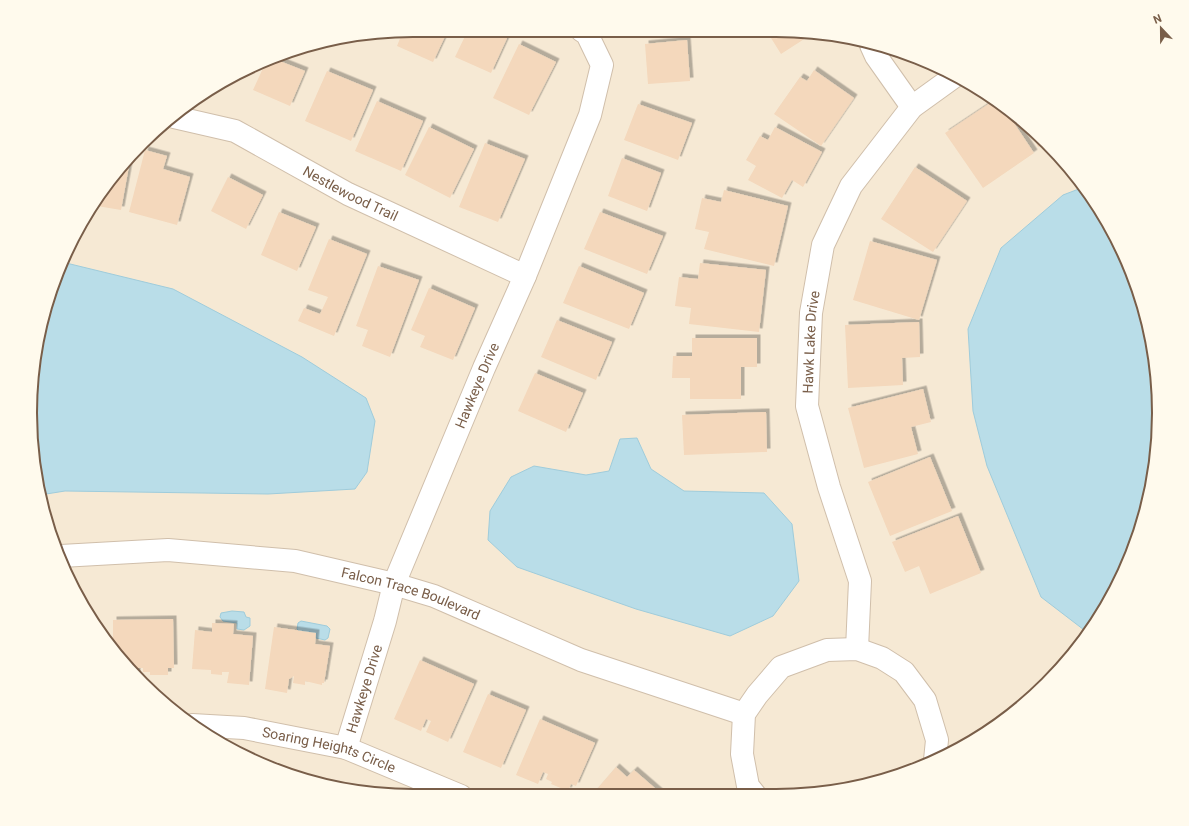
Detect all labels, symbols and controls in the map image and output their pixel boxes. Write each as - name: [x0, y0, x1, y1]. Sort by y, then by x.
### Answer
- north arrow: [1141, 8, 1181, 48]
- text: N: [1151, 12, 1164, 27]
- street label: Nestlewood Trail: [300, 163, 401, 224]
- street label: Hawk Lake Drive: [800, 289, 823, 394]
- street label: Hawkeye Drive: [452, 340, 502, 431]
- street label: Falcon Trace Boulevard: [340, 564, 483, 623]
- street label: Hawkeye Drive: [343, 643, 385, 735]
- street label: Soaring Heights Circle: [261, 724, 398, 776]

